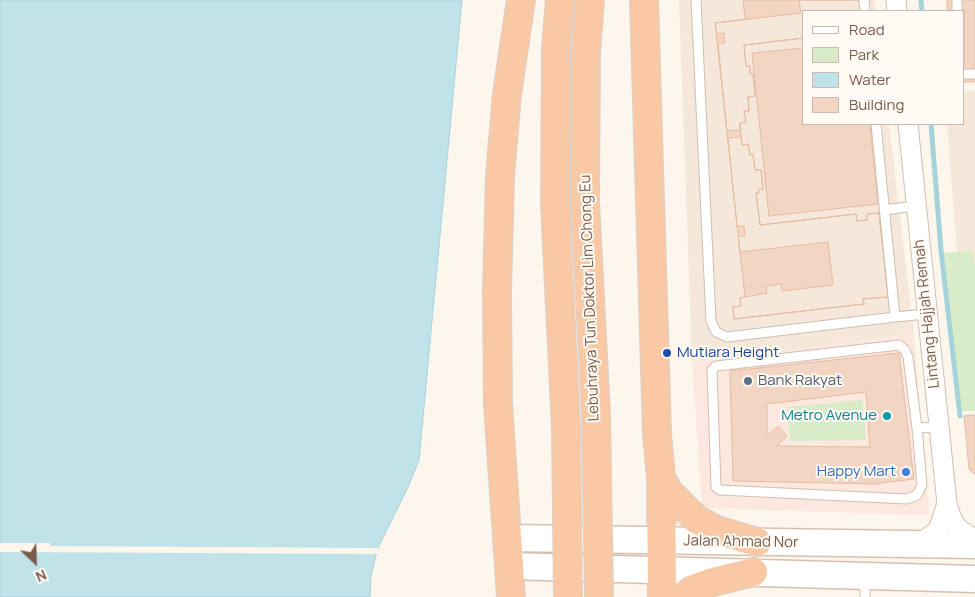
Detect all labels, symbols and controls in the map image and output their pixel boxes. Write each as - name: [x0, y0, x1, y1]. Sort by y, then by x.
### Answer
- legend: [802, 10, 965, 125]
- text: Road: [849, 19, 885, 40]
- text: Park: [849, 44, 879, 65]
- text: Water: [849, 69, 891, 90]
- text: Building: [849, 94, 904, 115]
- street label: Lebuhraya Tun Doktor Lim Chong Eu: [577, 174, 603, 422]
- street label: Lintang Hajjah Remah: [910, 239, 944, 389]
- place label: Mutiara Height: [677, 344, 779, 362]
- marker: Mutiara Height: [661, 347, 673, 359]
- place label: Bank Rakyat: [758, 372, 842, 390]
- marker: Bank Rakyat: [742, 375, 754, 387]
- place label: Metro Avenue: [781, 407, 877, 425]
- marker: Metro Avenue: [881, 410, 893, 422]
- place label: Happy Mart: [817, 463, 896, 481]
- marker: Happy Mart: [900, 466, 912, 478]
- street label: Jalan Ahmad Nor: [683, 532, 799, 552]
- north arrow: [10, 537, 60, 587]
- text: N: [33, 565, 50, 587]

